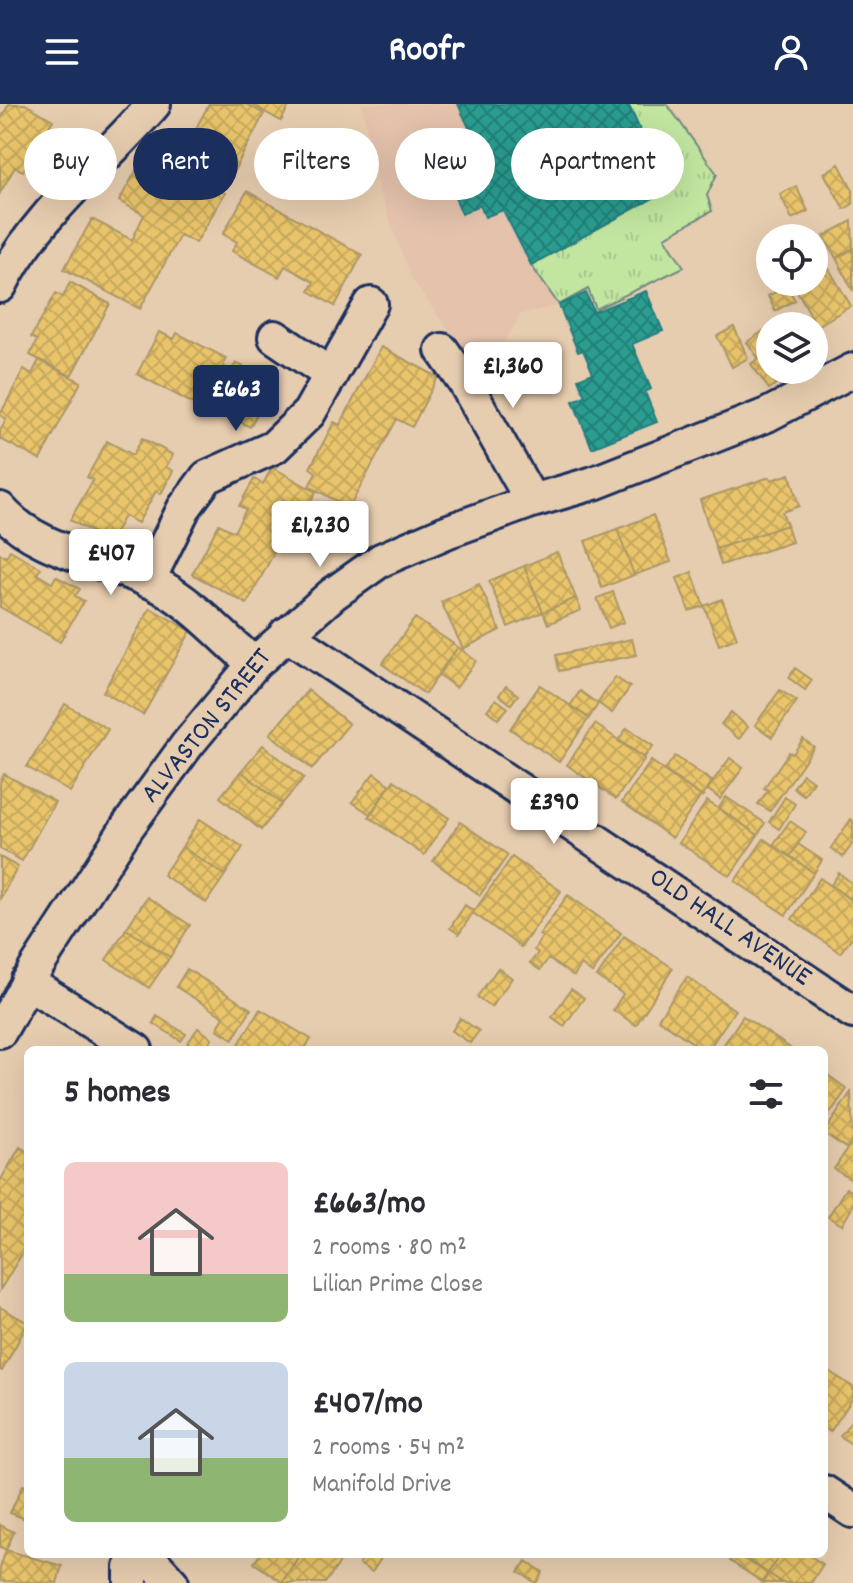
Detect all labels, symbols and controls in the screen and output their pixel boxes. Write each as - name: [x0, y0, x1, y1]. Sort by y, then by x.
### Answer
- text: Roofr: [389, 26, 464, 78]
- icon: menu: [40, 30, 84, 74]
- icon: person: [769, 30, 813, 74]
- chip: Buy: [24, 128, 117, 200]
- chip: Rent: [133, 128, 238, 200]
- chip: Filters: [254, 128, 379, 200]
- chip: New: [395, 128, 495, 200]
- chip: Apartment: [511, 128, 684, 200]
- map controls: [756, 224, 828, 384]
- button: locate: [756, 224, 828, 296]
- button: layers: [756, 312, 828, 384]
- pin: £1,360: [448, 342, 578, 410]
- text: £1,360: [482, 349, 544, 386]
- pin: £663: [189, 365, 283, 433]
- text: £663: [211, 372, 261, 409]
- pin: £1,230: [255, 501, 385, 569]
- text: £1,230: [290, 508, 350, 545]
- pin: £407: [64, 529, 158, 597]
- text: £407: [87, 536, 135, 573]
- street label: ALVASTON STREET: [133, 641, 283, 813]
- pin: £390: [507, 778, 601, 846]
- text: £390: [529, 785, 579, 822]
- street label: OLD HALL AVENUE: [640, 860, 819, 999]
- text: 5 homes: [64, 1070, 171, 1119]
- icon: filters: [744, 1072, 788, 1116]
- text: £663/mo: [312, 1181, 426, 1230]
- icon: home: [128, 1194, 224, 1290]
- text: 2 rooms · 80 m²: [312, 1230, 467, 1267]
- text: Lilian Prime Close: [312, 1267, 483, 1304]
- text: £407/mo: [312, 1381, 423, 1430]
- icon: home: [128, 1394, 224, 1490]
- text: 2 rooms · 54 m²: [312, 1430, 465, 1467]
- text: Manifold Drive: [312, 1467, 451, 1504]

